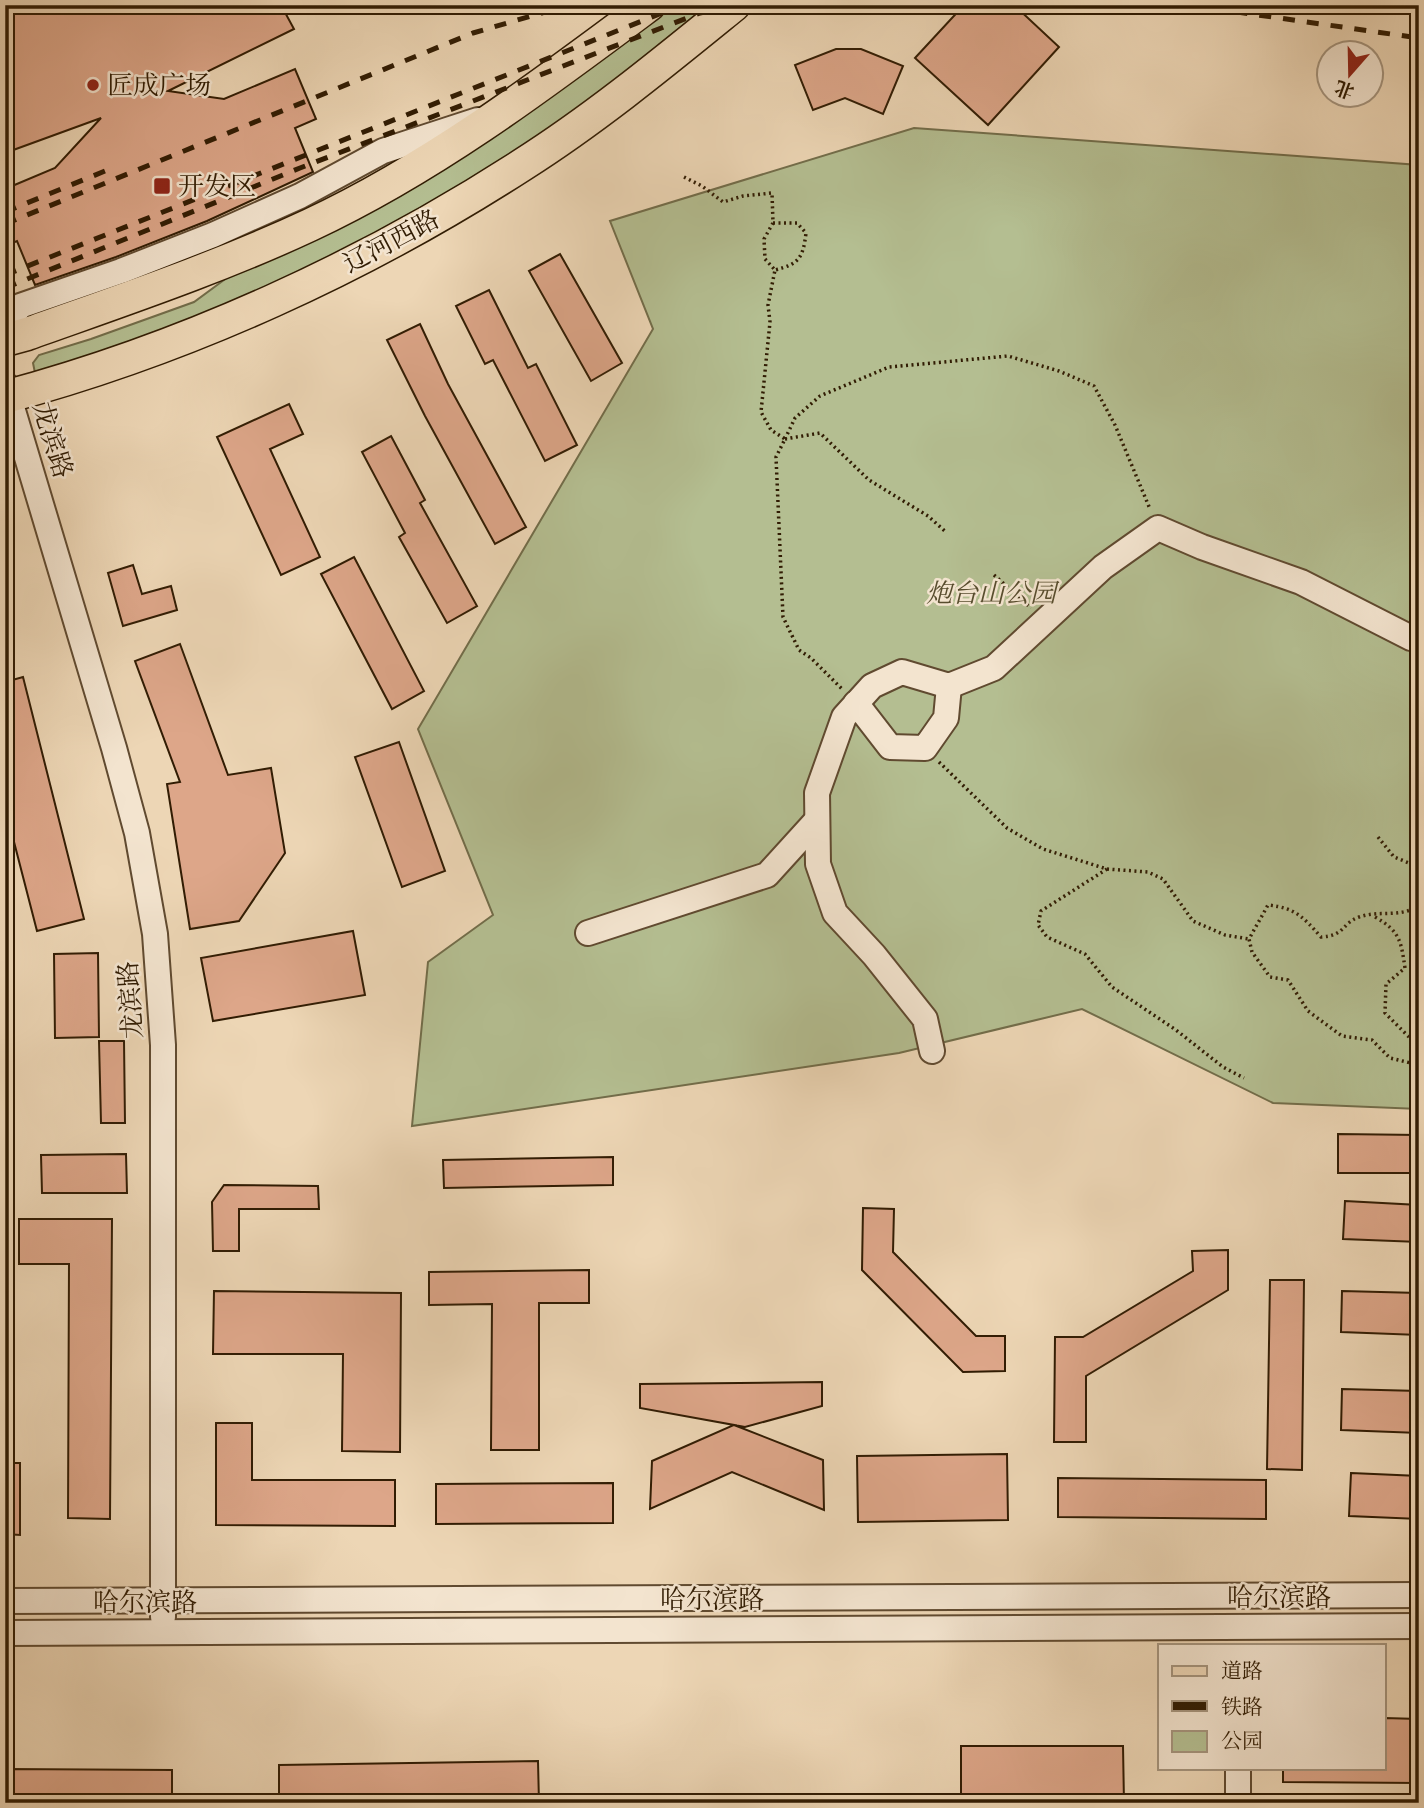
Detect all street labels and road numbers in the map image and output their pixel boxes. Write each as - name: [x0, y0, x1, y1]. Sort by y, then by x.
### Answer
- street label: 辽河西路: [337, 202, 445, 281]
- street label: 龙滨路: [24, 398, 81, 483]
- street label: 龙滨路: [110, 960, 151, 1040]
- street label: 哈尔滨路: [1227, 1580, 1331, 1615]
- street label: 哈尔滨路: [660, 1582, 764, 1617]
- street label: 哈尔滨路: [93, 1585, 197, 1620]

